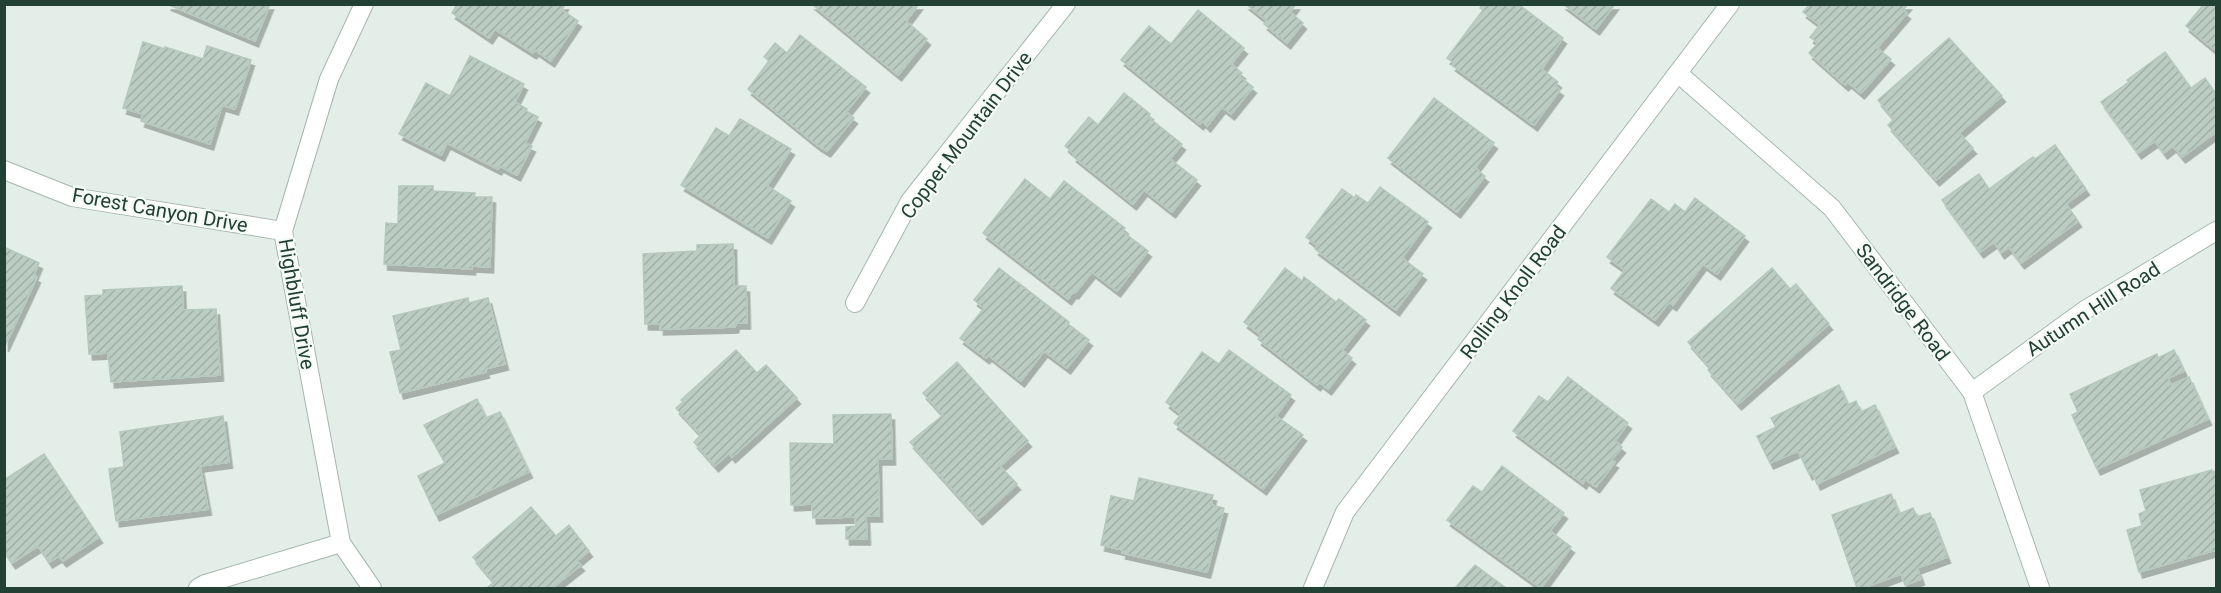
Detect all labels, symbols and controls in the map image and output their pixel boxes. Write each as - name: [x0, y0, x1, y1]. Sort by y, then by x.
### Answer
- street label: Copper Mountain Drive: [895, 47, 1037, 223]
- street label: Forest Canyon Drive: [70, 183, 250, 237]
- street label: Rolling Knoll Road: [1455, 221, 1571, 363]
- street label: Highbluff Drive: [274, 237, 320, 371]
- street label: Sandridge Road: [1851, 239, 1955, 365]
- street label: Autumn Hill Road: [2022, 257, 2164, 361]

